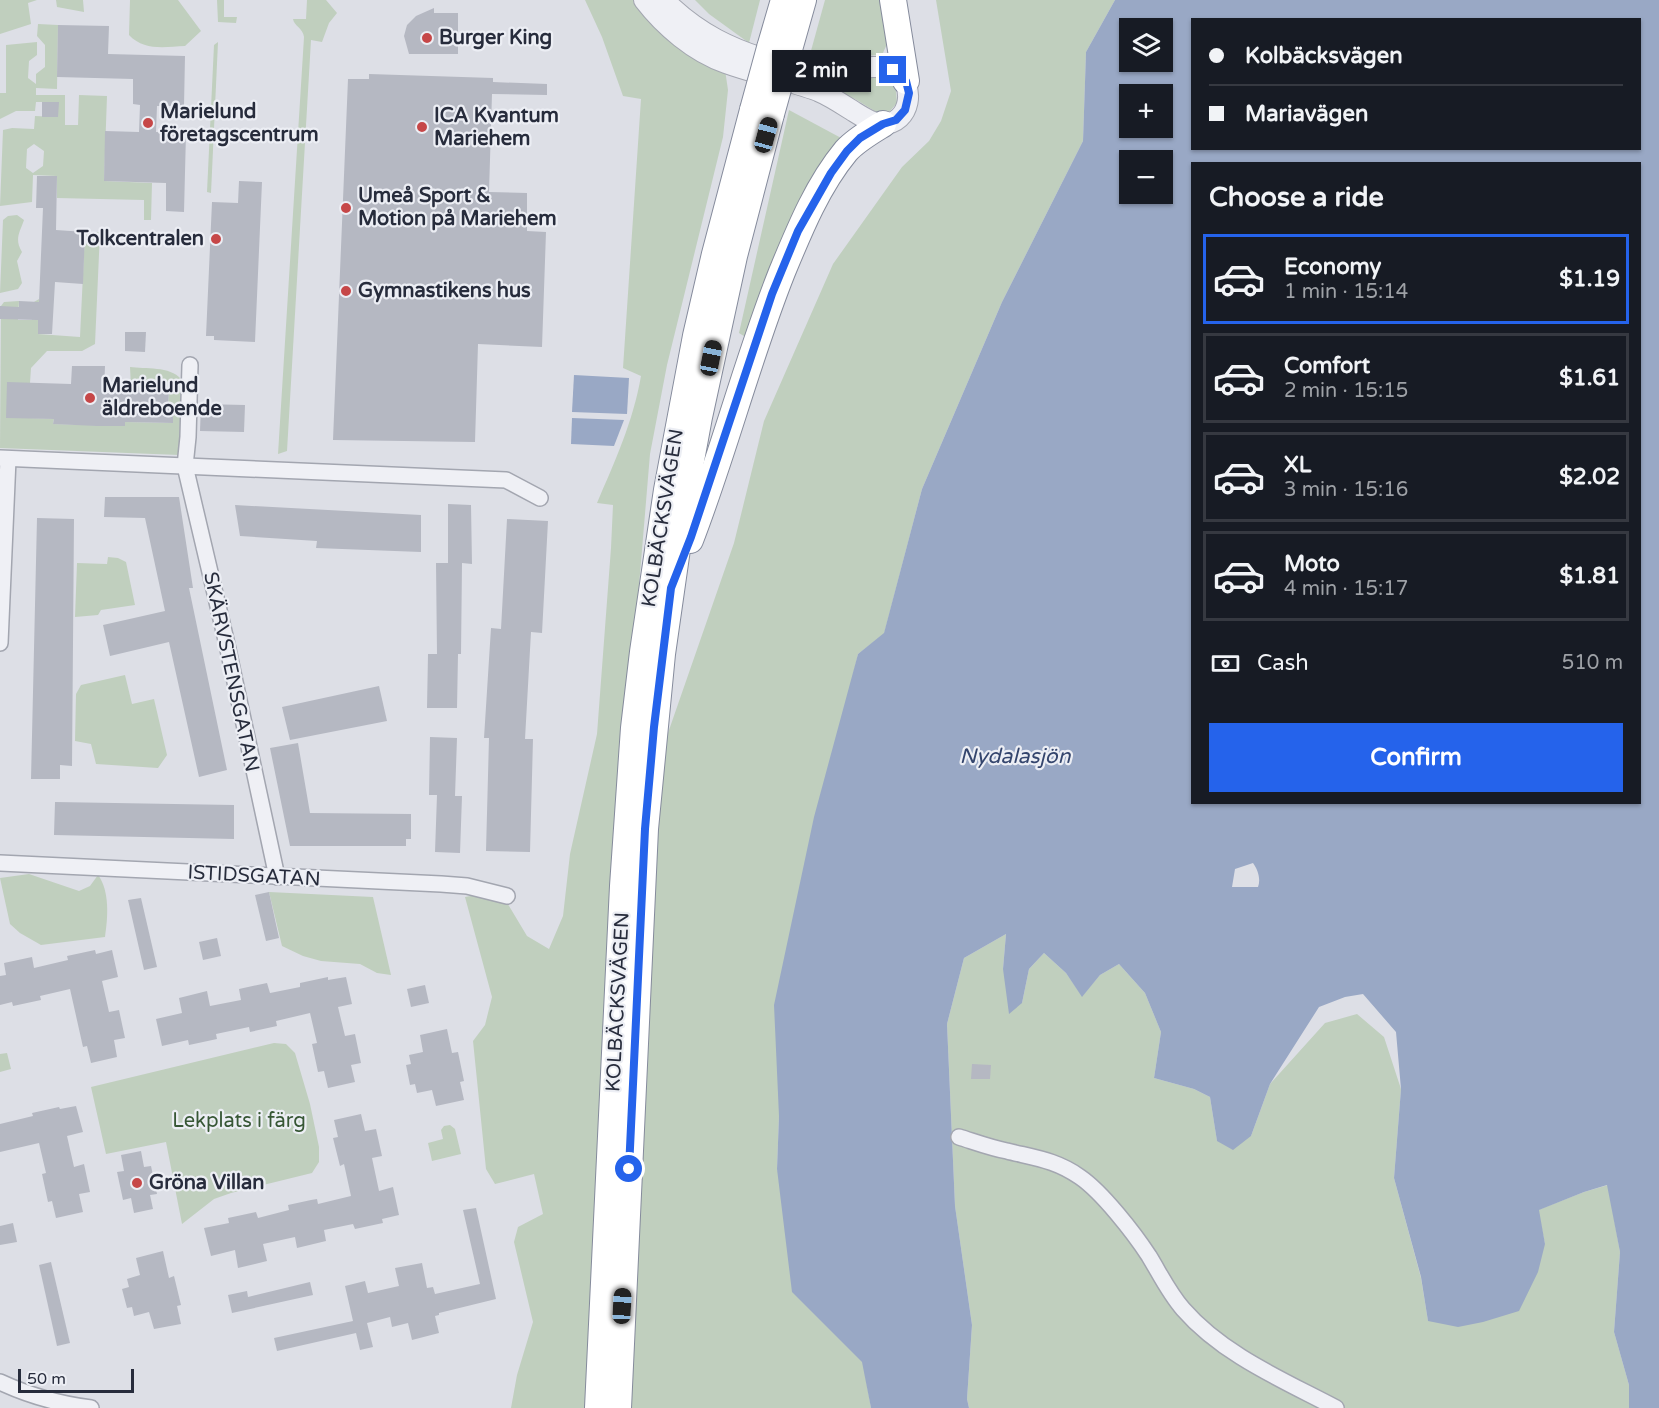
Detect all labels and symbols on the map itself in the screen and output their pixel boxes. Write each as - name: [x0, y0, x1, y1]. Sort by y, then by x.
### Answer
- place label: Burger King: [439, 26, 552, 50]
- marker: Burger King: [420, 31, 434, 45]
- callout: 2 min: [773, 49, 872, 91]
- route end: [879, 56, 906, 83]
- place label: Marielund företagscentrum: [160, 100, 319, 147]
- place label: ICA Kvantum Mariehem: [434, 104, 559, 151]
- car: [753, 115, 779, 155]
- marker: Marielund företagscentrum: [141, 116, 155, 130]
- marker: ICA Kvantum Mariehem: [415, 120, 429, 134]
- place label: Umeå Sport & Motion på Mariehem: [358, 184, 557, 231]
- marker: Umeå Sport & Motion på Mariehem: [339, 201, 353, 215]
- place label: Tolkcentralen: [75, 227, 204, 251]
- marker: Tolkcentralen: [209, 232, 223, 246]
- place label: Gymnastikens hus: [358, 279, 531, 303]
- marker: Gymnastikens hus: [339, 284, 353, 298]
- car: [699, 339, 723, 377]
- place label: Marielund äldreboende: [102, 374, 222, 421]
- marker: Marielund äldreboende: [83, 391, 97, 405]
- street label: KOLBÄCKSVÄGEN: [637, 427, 689, 609]
- street label: SKÄRVSTENSGATAN: [198, 570, 264, 774]
- water label: Nydalasjön: [960, 744, 1072, 769]
- street label: ISTIDSGATAN: [187, 861, 321, 891]
- street label: KOLBÄCKSVÄGEN: [601, 911, 635, 1093]
- park label: Lekplats i färg: [172, 1109, 306, 1133]
- route start: [615, 1155, 642, 1182]
- place label: Gröna Villan: [149, 1171, 264, 1195]
- marker: Gröna Villan: [130, 1176, 144, 1190]
- car: [612, 1288, 632, 1324]
- scale bar: [18, 1366, 134, 1394]

